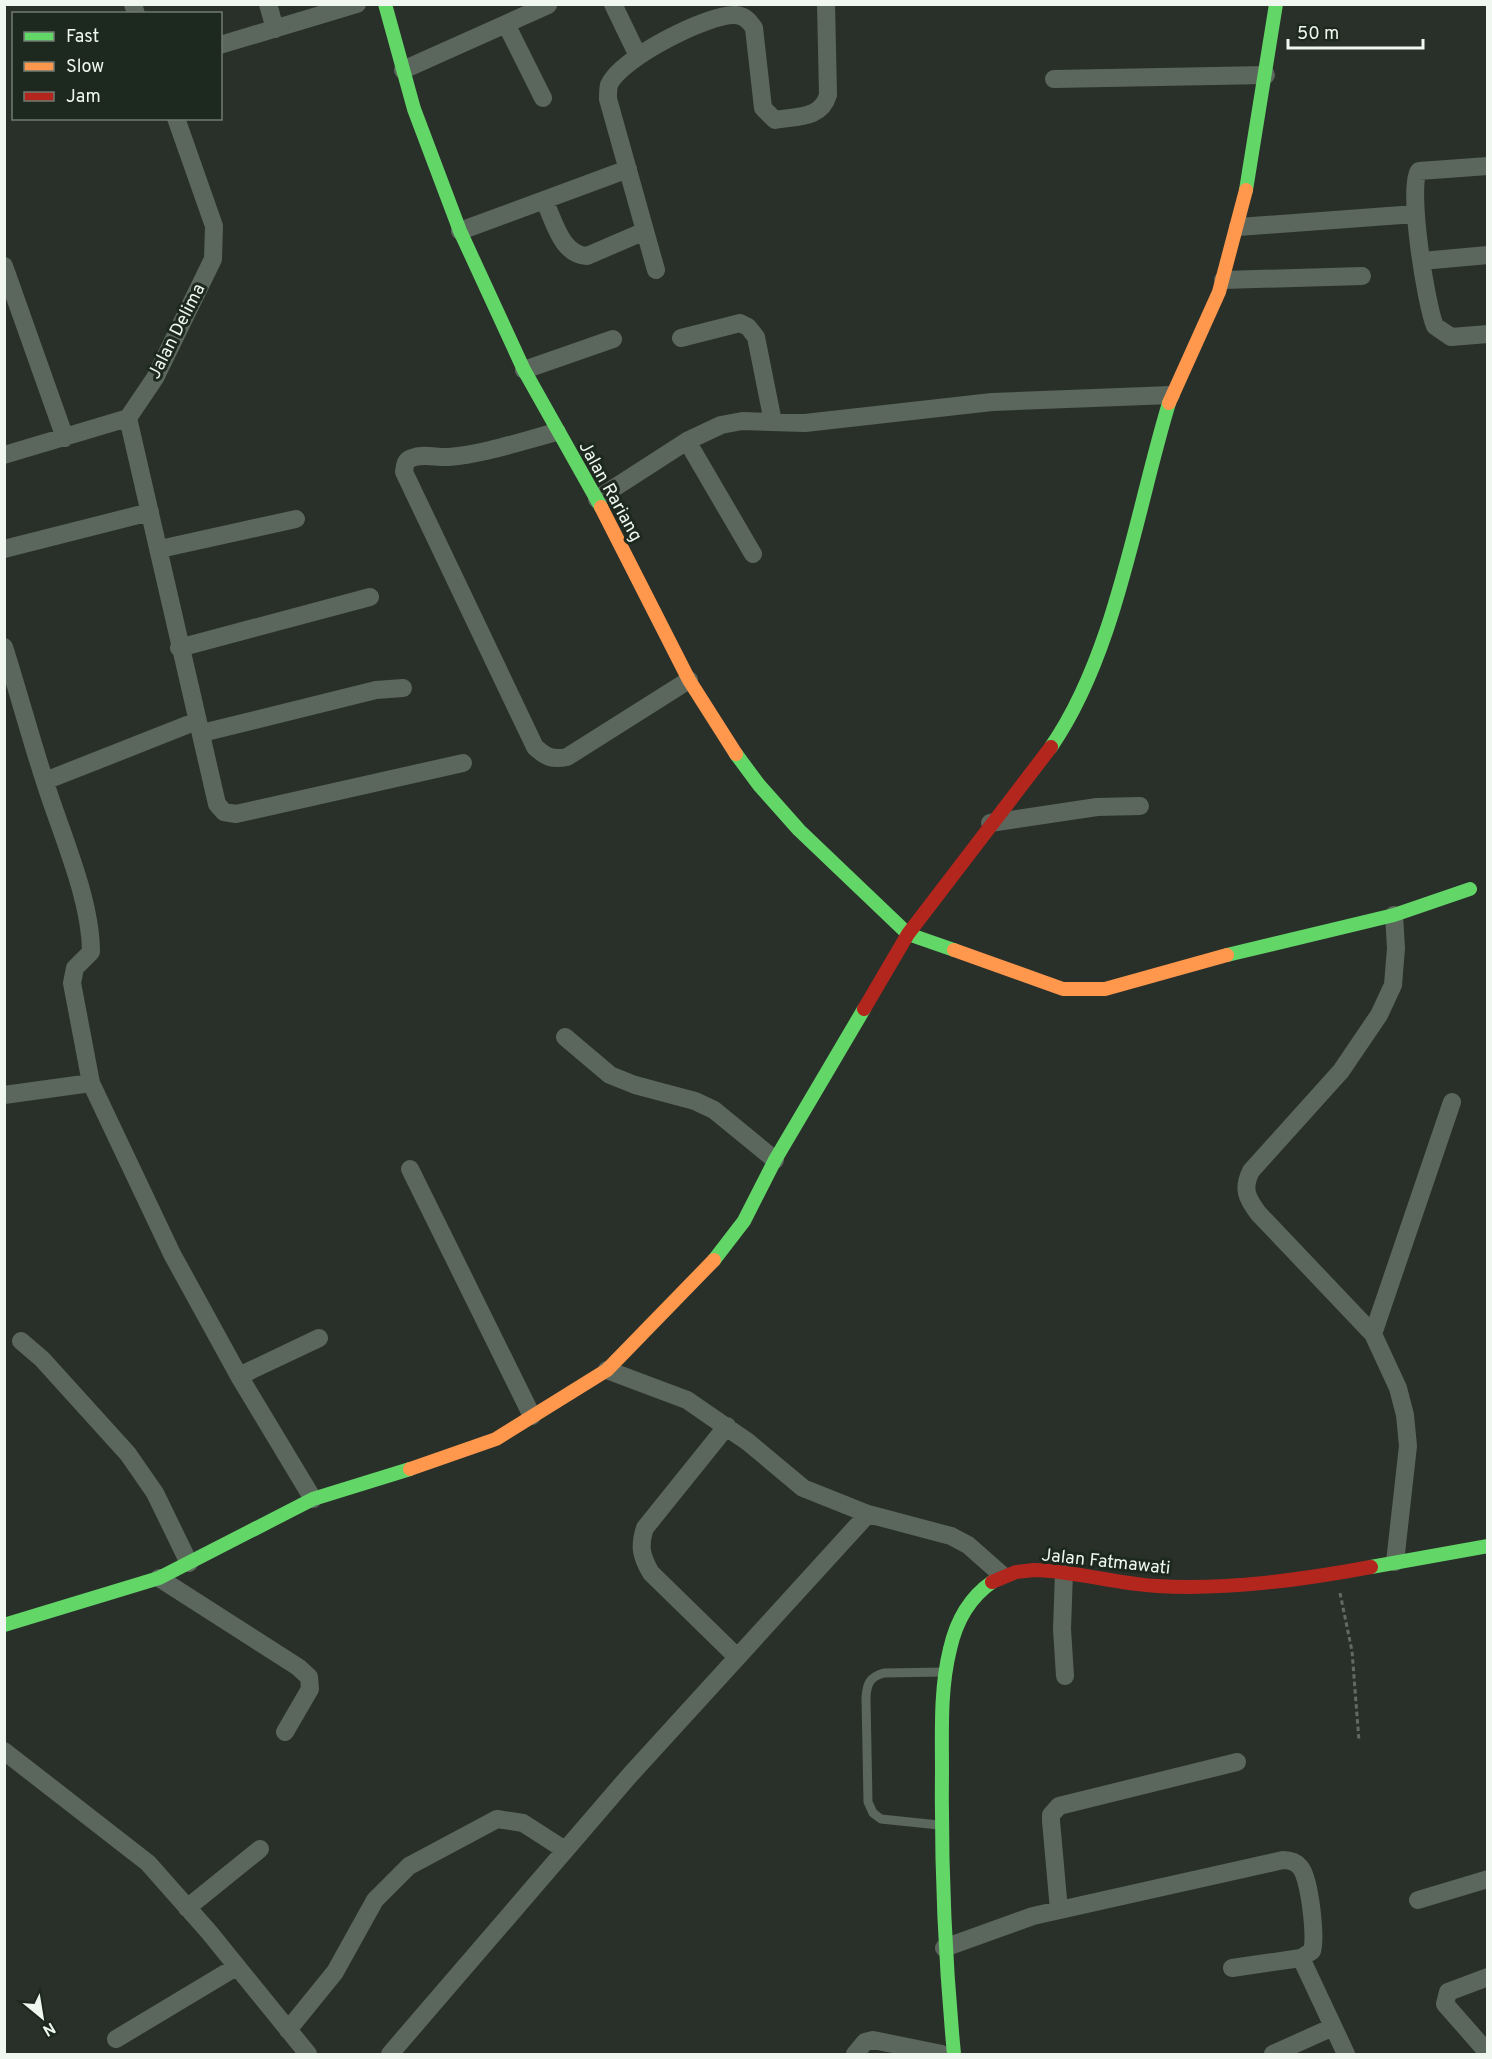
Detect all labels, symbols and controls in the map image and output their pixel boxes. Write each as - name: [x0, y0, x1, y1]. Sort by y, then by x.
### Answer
- legend: [12, 12, 222, 120]
- scale bar: [1288, 12, 1423, 50]
- text: 50 m: [1297, 23, 1339, 46]
- text: Fast: [66, 26, 99, 49]
- text: Slow: [66, 56, 104, 79]
- text: Jam: [66, 86, 101, 109]
- street label: Jalan Delima: [143, 280, 211, 383]
- street label: Jalan Rariang: [573, 437, 647, 546]
- street label: Jalan Fatmawati: [1040, 1544, 1171, 1581]
- north arrow: [12, 1987, 72, 2047]
- text: N: [39, 2017, 58, 2040]

